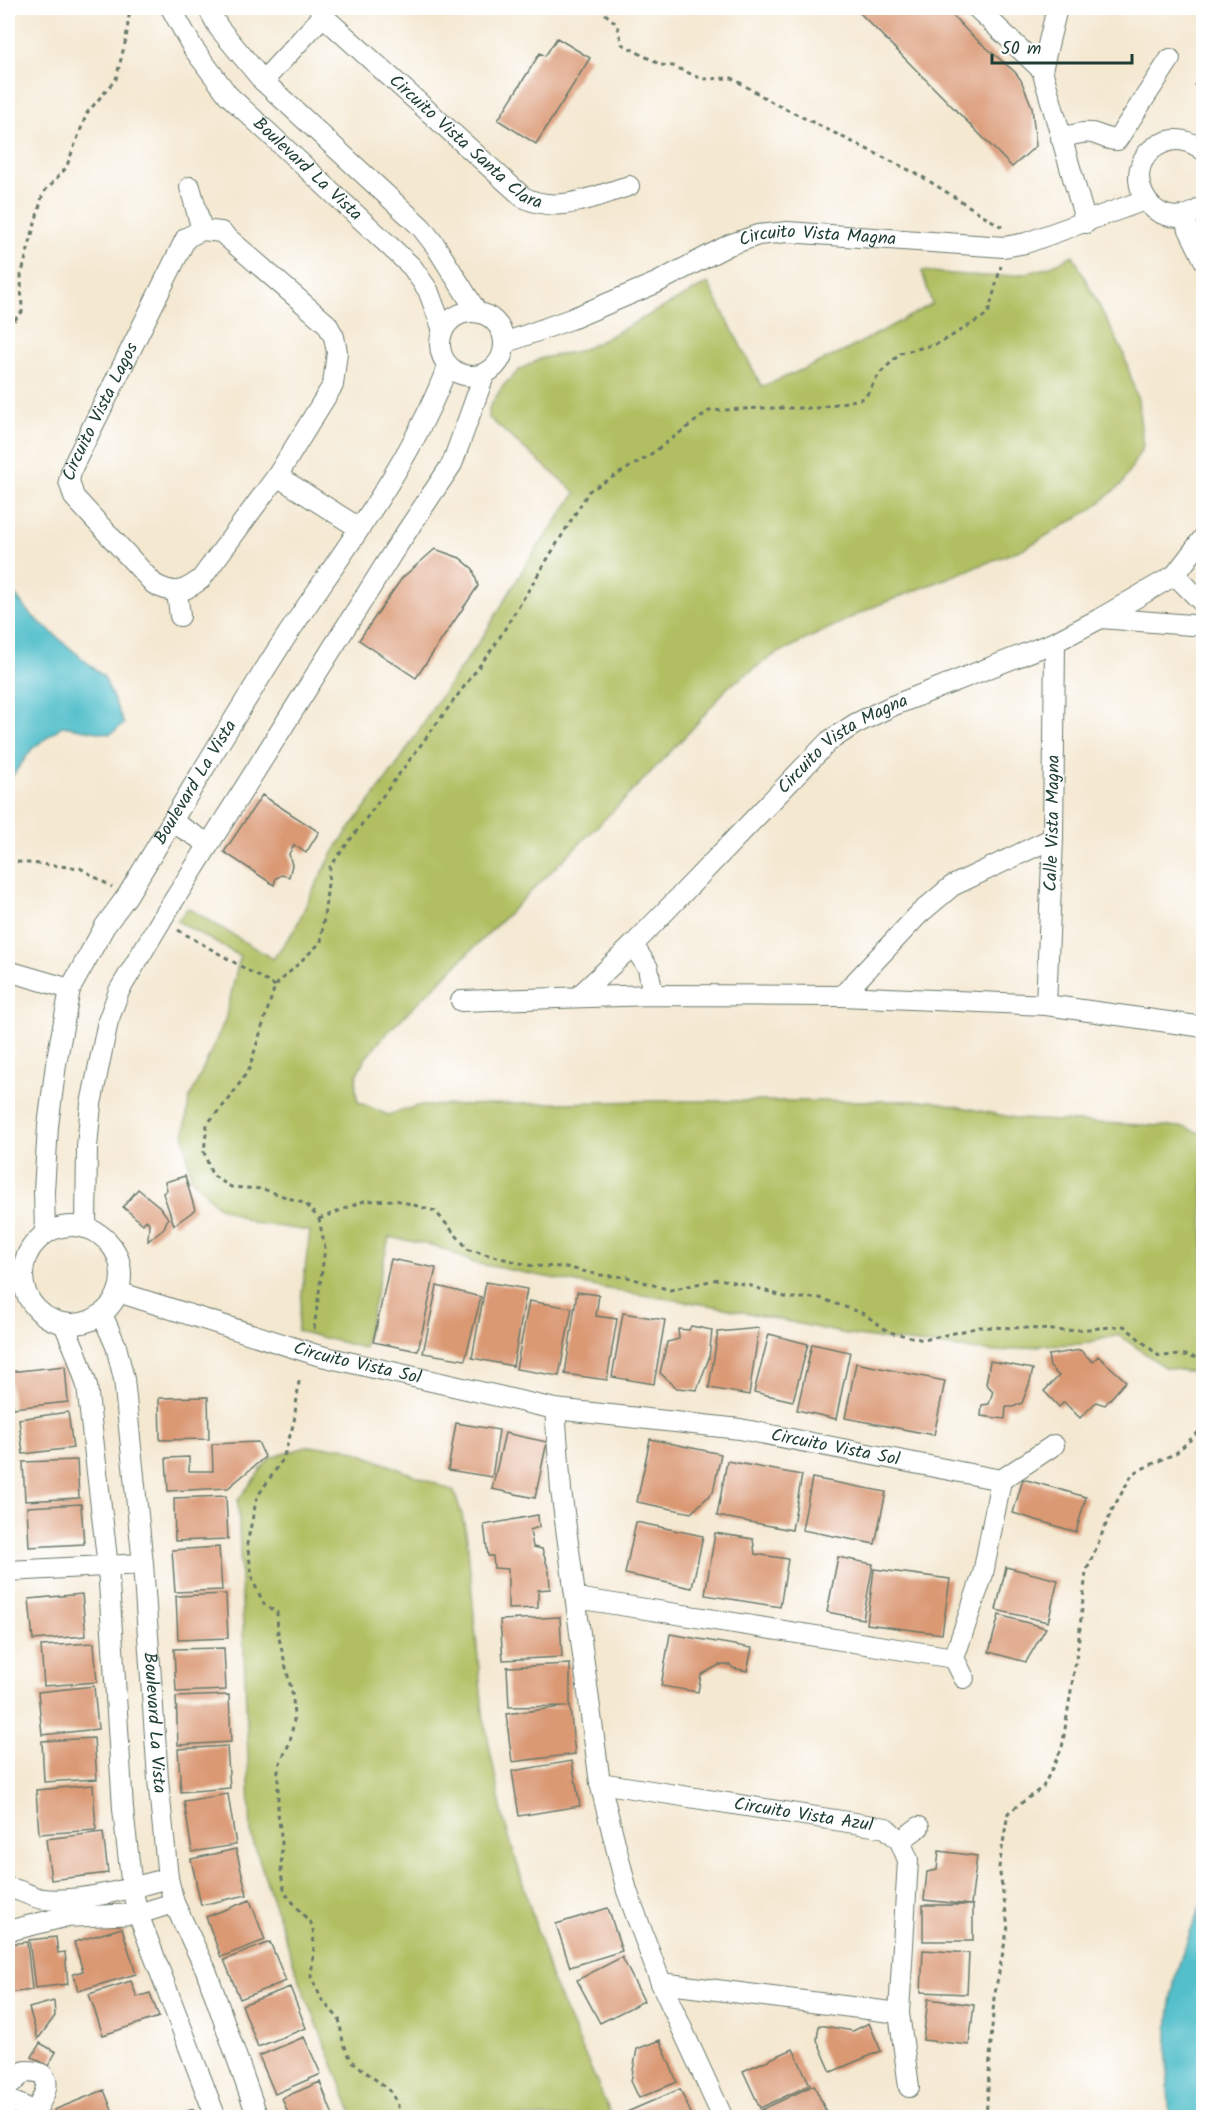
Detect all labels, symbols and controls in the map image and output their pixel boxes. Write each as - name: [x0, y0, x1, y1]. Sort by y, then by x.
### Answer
- scale bar: [992, 27, 1132, 65]
- text: 50 m: [1001, 35, 1041, 64]
- street label: Circuito Vista Santa Clara: [382, 67, 545, 218]
- street label: Boulevard La Vista: [246, 110, 369, 228]
- street label: Circuito Vista Magna: [735, 217, 897, 255]
- street label: Circuito Vista Lagos: [55, 337, 147, 484]
- street label: Circuito Vista Magna: [770, 687, 912, 801]
- street label: Boulevard La Vista: [146, 714, 245, 851]
- street label: Calle Vista Magna: [1036, 755, 1068, 892]
- street label: Circuito Vista Sol: [290, 1334, 425, 1393]
- street label: Circuito Vista Sol: [768, 1421, 903, 1475]
- street label: Boulevard La Vista: [135, 1651, 174, 1795]
- street label: Circuito Vista Azul: [732, 1790, 876, 1840]

